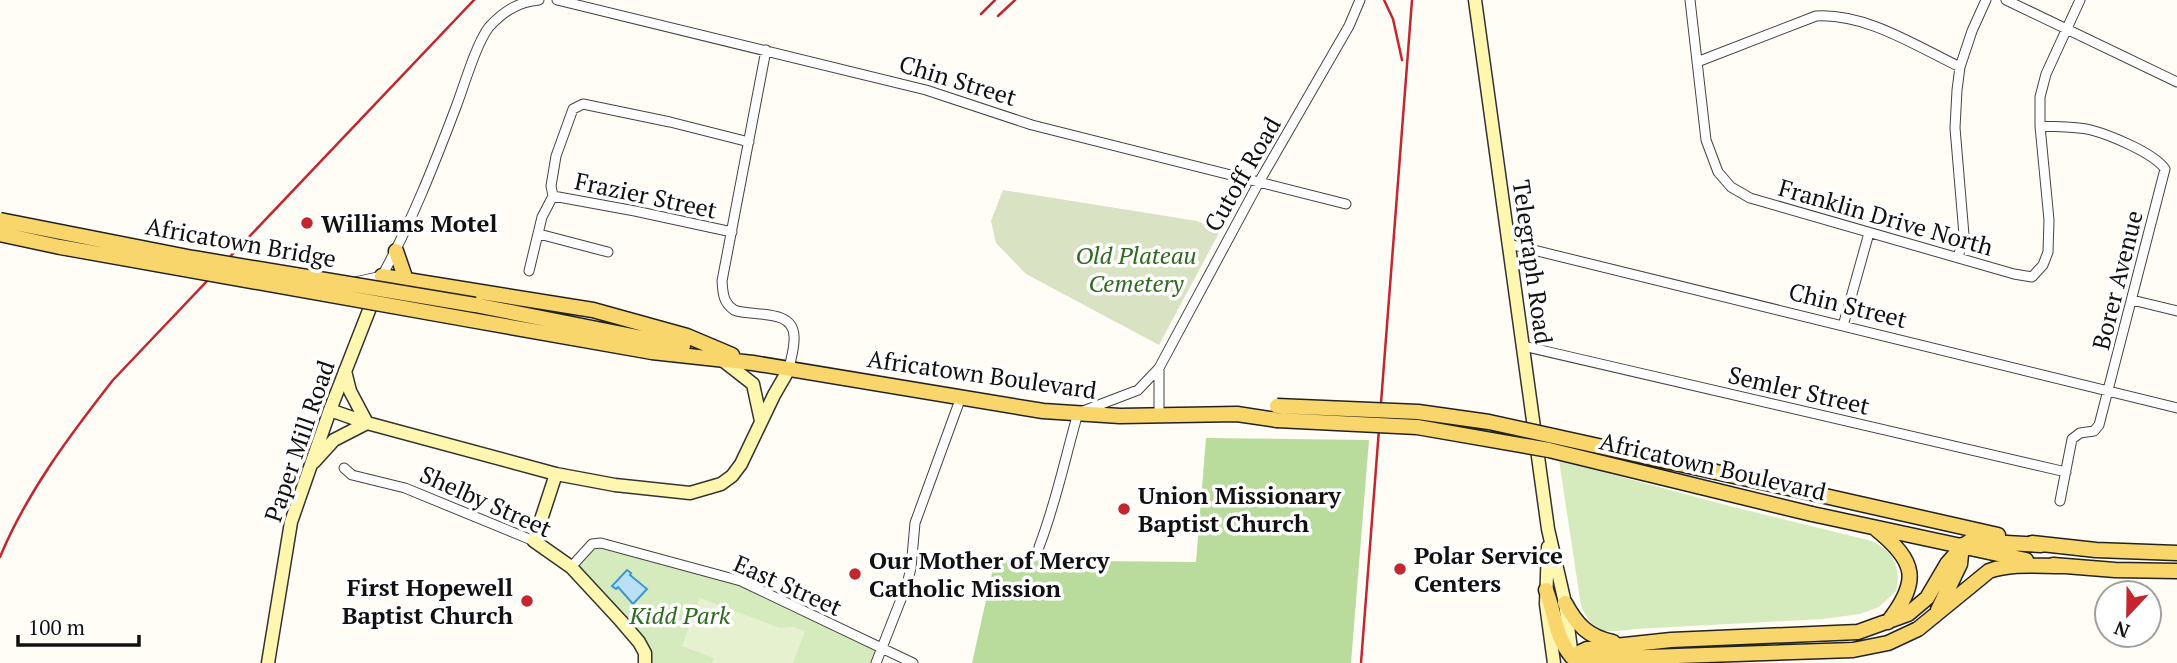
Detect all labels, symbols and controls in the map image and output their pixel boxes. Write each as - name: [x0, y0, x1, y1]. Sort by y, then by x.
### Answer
- street label: Chin Street: [896, 47, 1021, 113]
- street label: Cutoff Road: [1196, 111, 1288, 237]
- street label: Frazier Street: [572, 164, 720, 226]
- street label: Franklin Drive North: [1775, 171, 1997, 263]
- street label: Telegraph Road: [1506, 178, 1560, 346]
- place label: Williams Motel: [321, 207, 497, 239]
- street label: Borer Avenue: [2084, 207, 2150, 353]
- street label: Africatown Bridge: [143, 209, 339, 275]
- marker: Williams Motel: [299, 215, 315, 231]
- park label: Old Plateau Cemetery: [1075, 239, 1197, 299]
- street label: Chin Street: [1785, 275, 1911, 335]
- street label: Africatown Boulevard: [865, 342, 1099, 406]
- street label: Paper Mill Road: [256, 356, 342, 526]
- street label: Semler Street: [1725, 358, 1873, 422]
- street label: Africatown Boulevard: [1597, 424, 1829, 508]
- street label: Shelby Street: [415, 458, 557, 544]
- place label: Union Missionary Baptist Church: [1138, 479, 1342, 539]
- marker: Union Missionary Baptist Church: [1116, 501, 1132, 517]
- place label: Polar Service Centers: [1414, 539, 1563, 599]
- place label: Our Mother of Mercy Catholic Mission: [869, 544, 1111, 604]
- street label: East Street: [729, 547, 847, 623]
- marker: Polar Service Centers: [1392, 561, 1408, 577]
- marker: Our Mother of Mercy Catholic Mission: [847, 566, 863, 582]
- place label: First Hopewell Baptist Church: [342, 571, 514, 631]
- north arrow: [2093, 579, 2163, 649]
- marker: First Hopewell Baptist Church: [519, 593, 535, 609]
- park label: Kidd Park: [629, 599, 731, 631]
- scale bar: [18, 604, 138, 648]
- text: 100 m: [28, 613, 85, 641]
- text: N: [2110, 616, 2133, 645]

